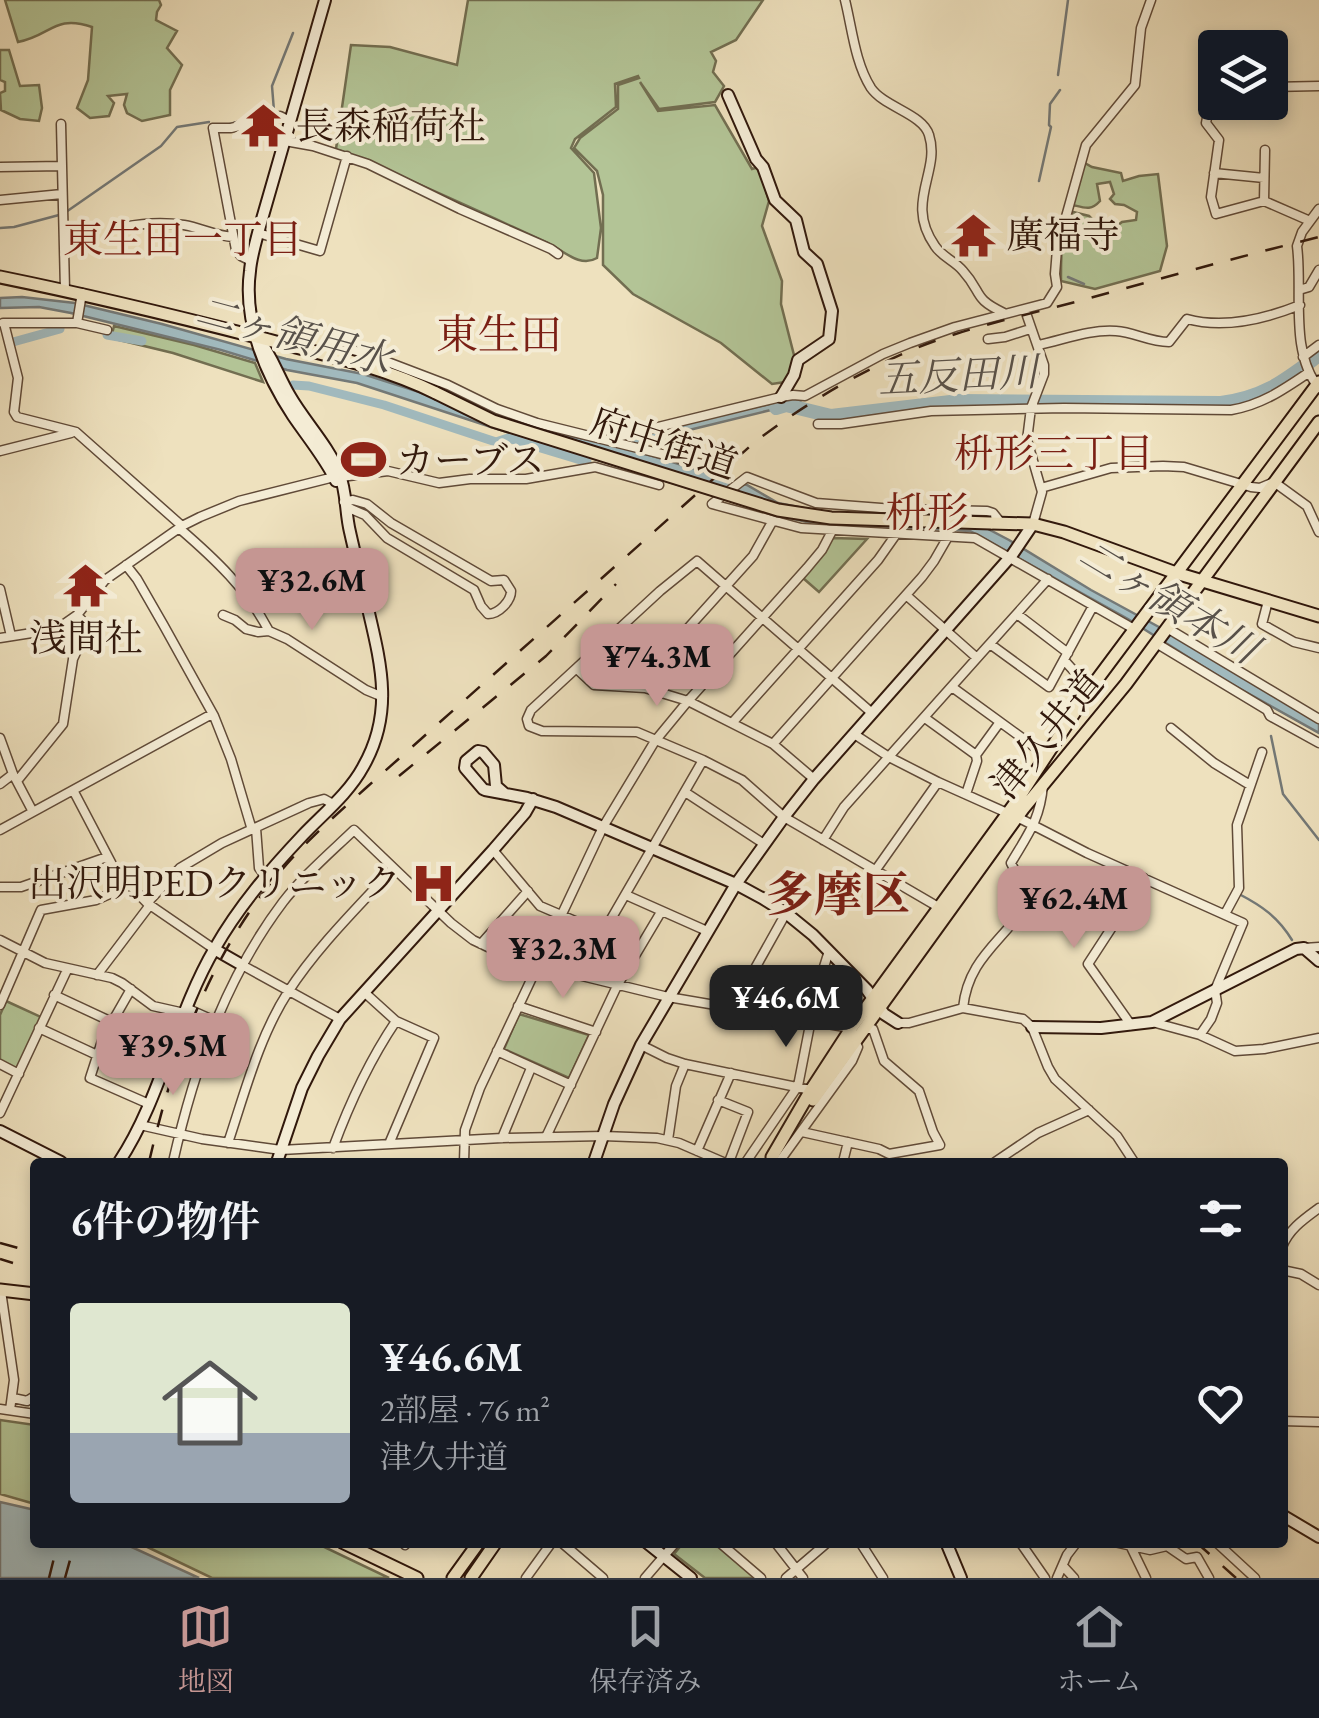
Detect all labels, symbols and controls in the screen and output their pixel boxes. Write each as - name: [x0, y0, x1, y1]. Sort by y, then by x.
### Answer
- map controls: [1198, 30, 1288, 120]
- button: layers: [1198, 30, 1288, 120]
- place label: 長森稲荷社: [296, 101, 486, 150]
- temple icon: 長森稲荷社: [239, 102, 287, 150]
- place label: 廣福寺: [1006, 210, 1120, 259]
- temple icon: 廣福寺: [949, 211, 997, 259]
- district label: 東生田一丁目: [63, 213, 303, 265]
- water label: 二ヶ領用水: [191, 284, 401, 387]
- district label: 東生田: [436, 307, 562, 362]
- water label: 五反田川: [877, 345, 1043, 405]
- street label: 府中街道: [584, 396, 744, 489]
- district label: 枡形三丁目: [954, 427, 1154, 479]
- place label: カーブス: [396, 435, 545, 484]
- sports icon: カーブス: [339, 436, 387, 484]
- district label: 枡形: [885, 485, 969, 540]
- water label: 二ヶ領本川: [1070, 527, 1272, 677]
- pin: ¥32.6M: [231, 548, 393, 633]
- text: ¥32.6M: [258, 559, 366, 601]
- temple icon: 浅間社: [62, 562, 110, 610]
- place label: 浅間社: [29, 613, 143, 662]
- pin: ¥74.3M: [576, 624, 738, 709]
- text: ¥74.3M: [603, 635, 711, 677]
- street label: 津久井道: [980, 659, 1113, 808]
- place label: 出沢明PEDクリニック: [28, 858, 401, 907]
- hospital icon: 出沢明PEDクリニック: [410, 859, 458, 907]
- district label: 多摩区: [766, 863, 910, 925]
- pin: ¥62.4M: [993, 866, 1155, 951]
- text: ¥62.4M: [1020, 877, 1128, 919]
- pin: ¥32.3M: [482, 916, 644, 1001]
- text: ¥32.3M: [509, 927, 617, 969]
- pin: ¥46.6M: [705, 965, 867, 1050]
- text: ¥46.6M: [732, 976, 840, 1018]
- pin: ¥39.5M: [92, 1013, 254, 1098]
- text: ¥39.5M: [119, 1024, 227, 1066]
- icon: filters: [1193, 1191, 1248, 1246]
- text: 6件の物件: [70, 1194, 260, 1249]
- text: ¥46.6M: [380, 1329, 523, 1384]
- icon: home: [150, 1343, 270, 1463]
- icon: heart: [1193, 1376, 1248, 1431]
- text: 2部屋 · 76 m²: [380, 1389, 550, 1431]
- text: 津久井道: [380, 1436, 508, 1478]
- tab: 地図: [178, 1599, 234, 1699]
- tab: 保存済み: [589, 1599, 701, 1699]
- tab: ホーム: [1057, 1599, 1141, 1699]

